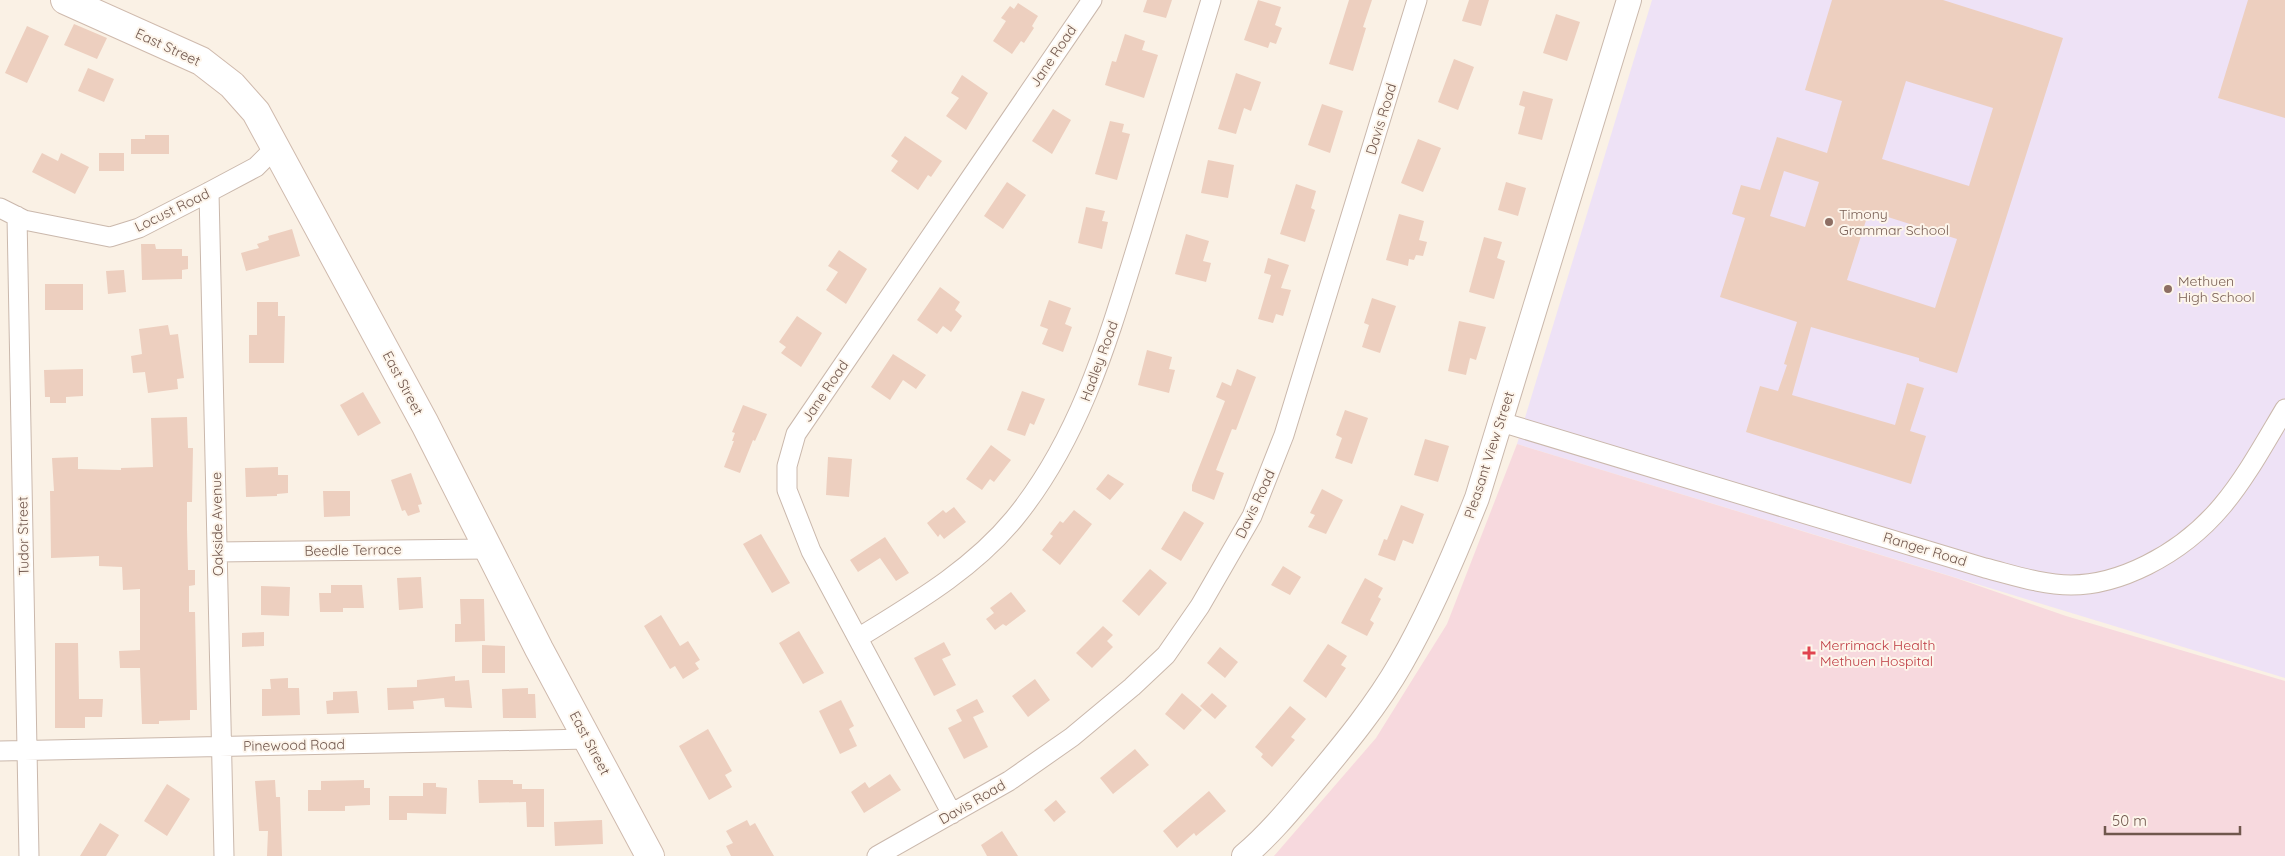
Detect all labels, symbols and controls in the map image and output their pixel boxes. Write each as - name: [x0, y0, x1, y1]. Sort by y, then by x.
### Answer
- street label: Jane Road: [1026, 22, 1080, 90]
- street label: East Street: [133, 24, 204, 70]
- street label: Davis Road: [1362, 81, 1400, 157]
- street label: Locust Road: [132, 184, 212, 236]
- place label: Timony Grammar School: [1839, 205, 1949, 239]
- marker: Timony Grammar School: [1823, 216, 1835, 228]
- place label: Methuen High School: [2178, 272, 2255, 306]
- marker: Methuen High School: [2162, 283, 2174, 295]
- street label: Hadley Road: [1076, 318, 1122, 404]
- street label: East Street: [379, 348, 427, 418]
- street label: Jane Road: [798, 357, 852, 425]
- street label: Pleasant View Street: [1460, 389, 1518, 521]
- street label: Davis Road: [1231, 467, 1279, 541]
- street label: Oakside Avenue: [207, 472, 227, 576]
- street label: Tudor Street: [13, 496, 33, 576]
- street label: Ranger Road: [1881, 528, 1969, 570]
- street label: Beedle Terrace: [304, 540, 402, 560]
- place label: Merrimack Health Methuen Hospital: [1820, 636, 1936, 670]
- marker: Merrimack Health Methuen Hospital: [1802, 646, 1816, 660]
- street label: East Street: [566, 708, 614, 778]
- street label: Pinewood Road: [243, 735, 345, 755]
- street label: Davis Road: [935, 776, 1009, 828]
- scale bar: [2105, 804, 2240, 836]
- text: 50 m: [2112, 811, 2147, 830]

